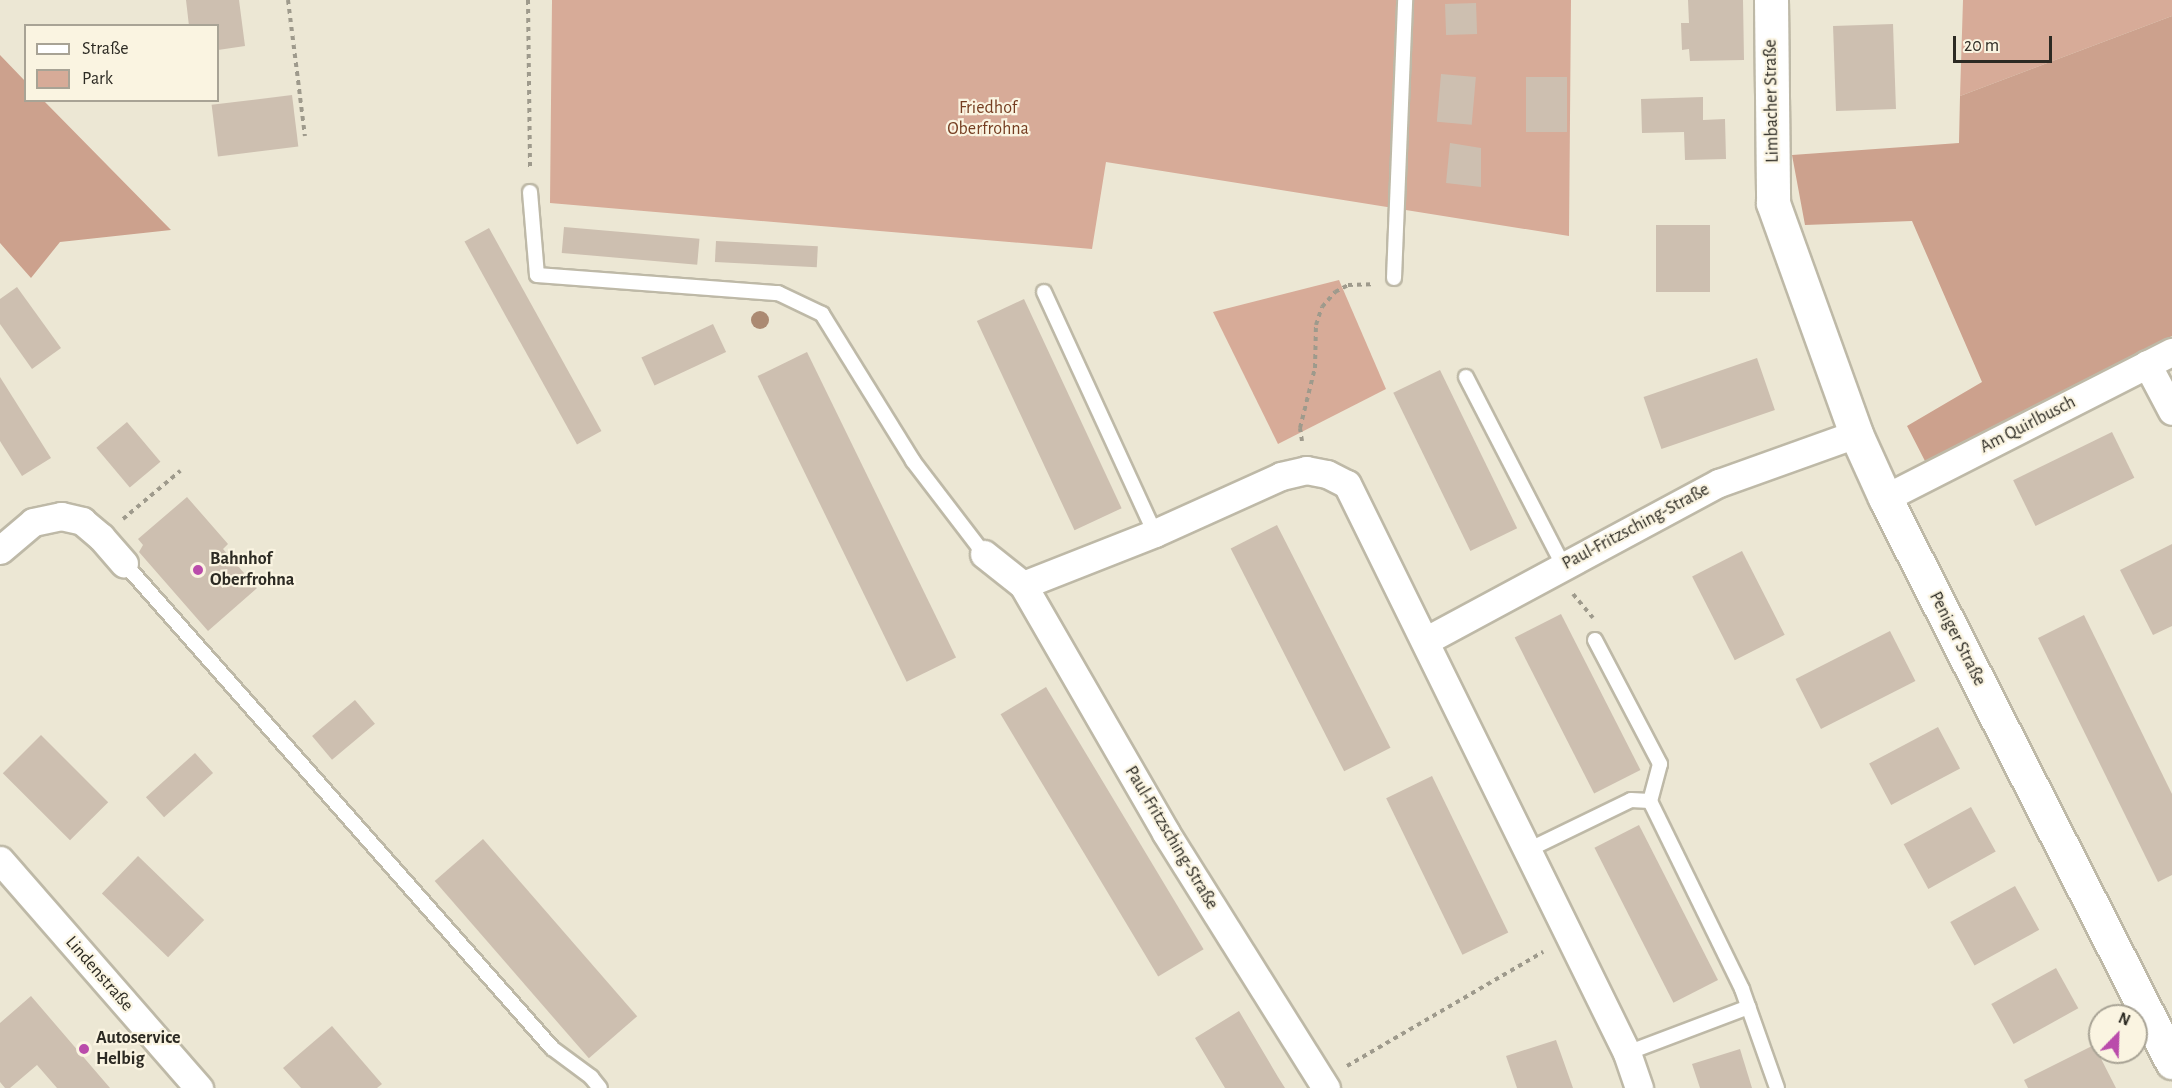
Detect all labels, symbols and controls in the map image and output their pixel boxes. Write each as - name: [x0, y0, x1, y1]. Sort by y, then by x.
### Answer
- legend: [24, 24, 219, 102]
- scale bar: [1956, 24, 2055, 62]
- text: 20 m: [1964, 37, 1999, 55]
- street label: Limbacher Straße: [1760, 39, 1784, 163]
- text: Straße: [82, 40, 128, 58]
- text: Park: [82, 70, 113, 88]
- park label: Friedhof Oberfrohna: [947, 98, 1029, 140]
- street label: Am Quirlbusch: [1977, 392, 2079, 458]
- street label: Paul-Fritzsching-Straße: [1559, 479, 1713, 575]
- place label: Bahnhof Oberfrohna: [210, 549, 294, 592]
- marker: Bahnhof Oberfrohna: [191, 563, 205, 577]
- street label: Peniger Straße: [1924, 588, 1990, 690]
- street label: Paul-Fritzsching-Straße: [1120, 762, 1222, 914]
- street label: Lindenstraße: [60, 932, 138, 1016]
- north arrow: [2088, 1004, 2148, 1064]
- text: N: [2116, 1010, 2132, 1029]
- place label: Autoservice Helbig: [96, 1028, 181, 1070]
- marker: Autoservice Helbig: [77, 1042, 91, 1056]

